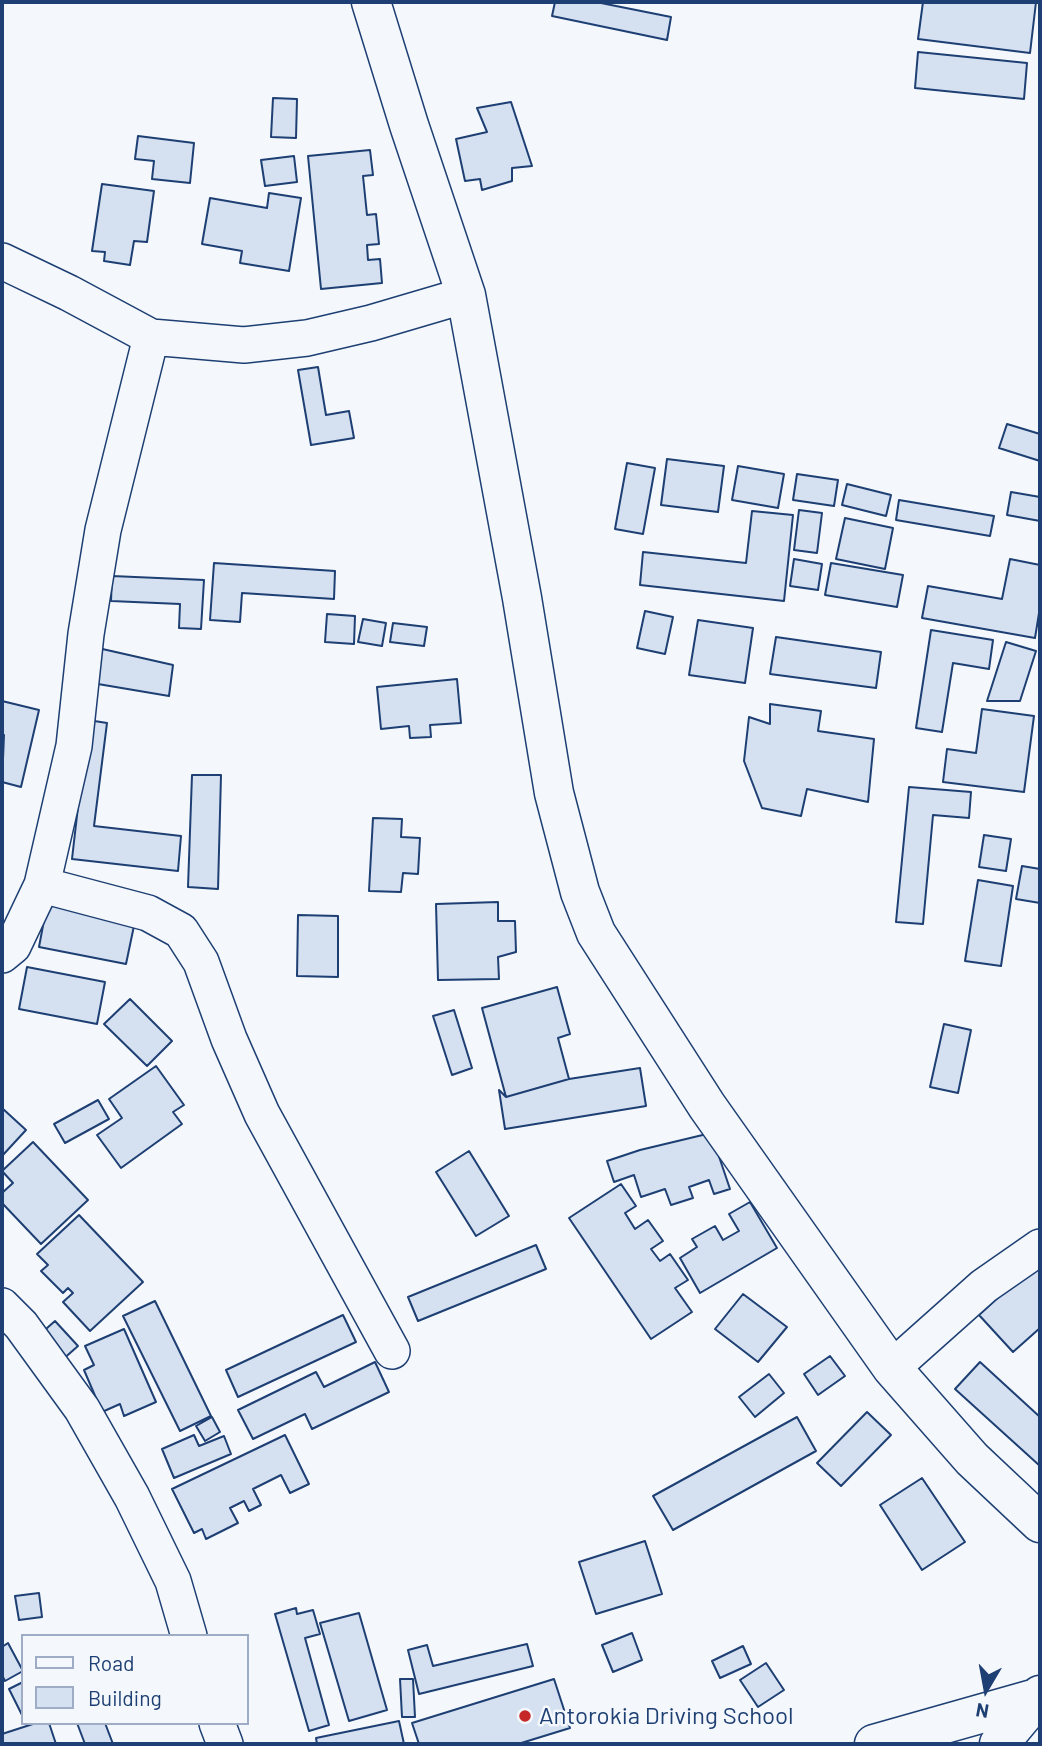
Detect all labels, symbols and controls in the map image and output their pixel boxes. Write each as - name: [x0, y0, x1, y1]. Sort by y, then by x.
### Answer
- legend: [21, 1634, 248, 1725]
- text: Road: [88, 1650, 134, 1675]
- north arrow: [951, 1655, 1021, 1725]
- text: Building: [88, 1685, 162, 1710]
- text: N: [974, 1699, 990, 1724]
- place label: Antorokia Driving School: [539, 1702, 794, 1730]
- marker: Antorokia Driving School: [517, 1708, 533, 1724]

